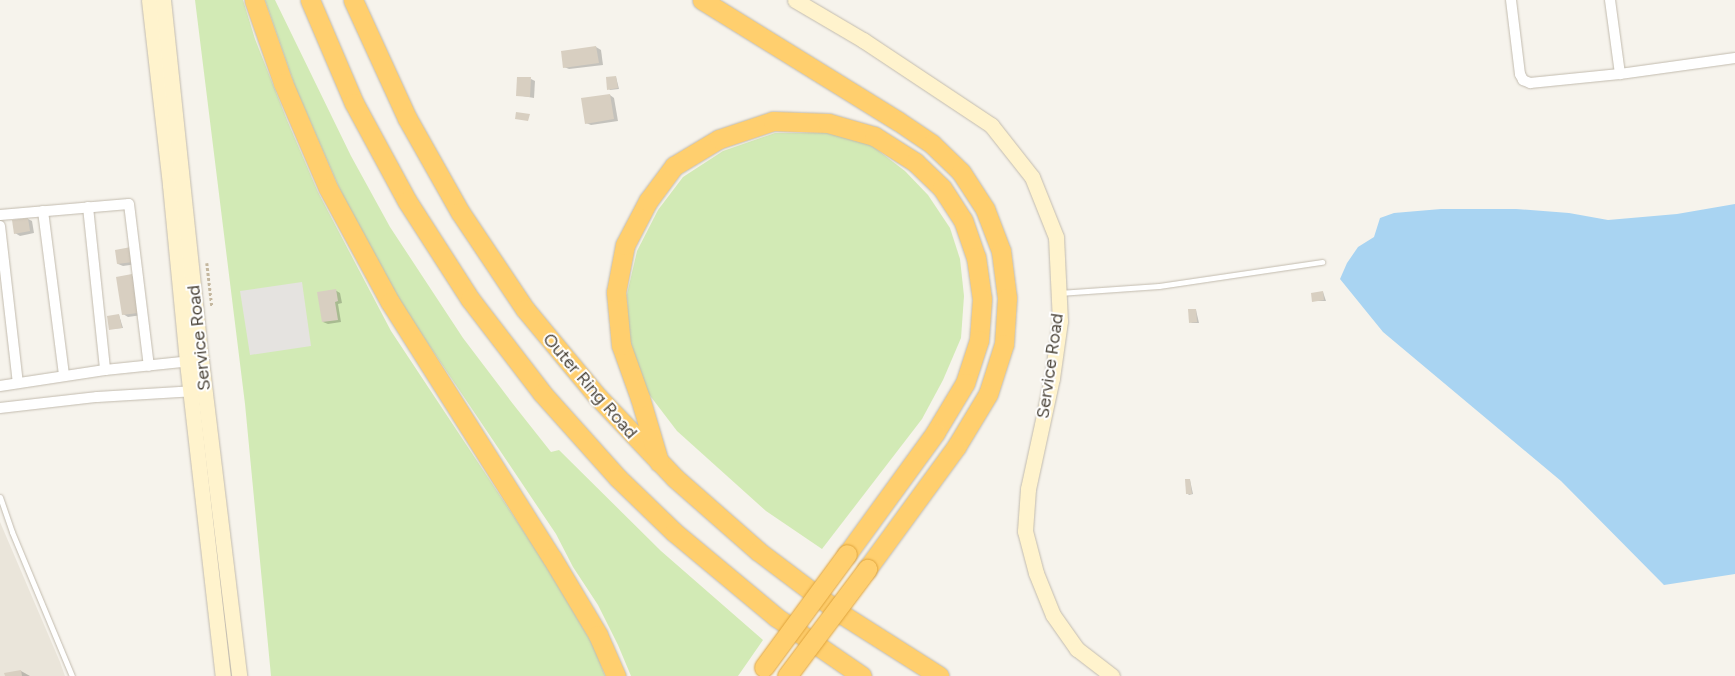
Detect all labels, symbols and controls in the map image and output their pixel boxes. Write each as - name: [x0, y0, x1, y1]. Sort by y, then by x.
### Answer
- street label: Service Road: [183, 284, 215, 392]
- street label: Service Road: [1032, 312, 1068, 420]
- street label: Outer Ring Road: [538, 329, 642, 443]

